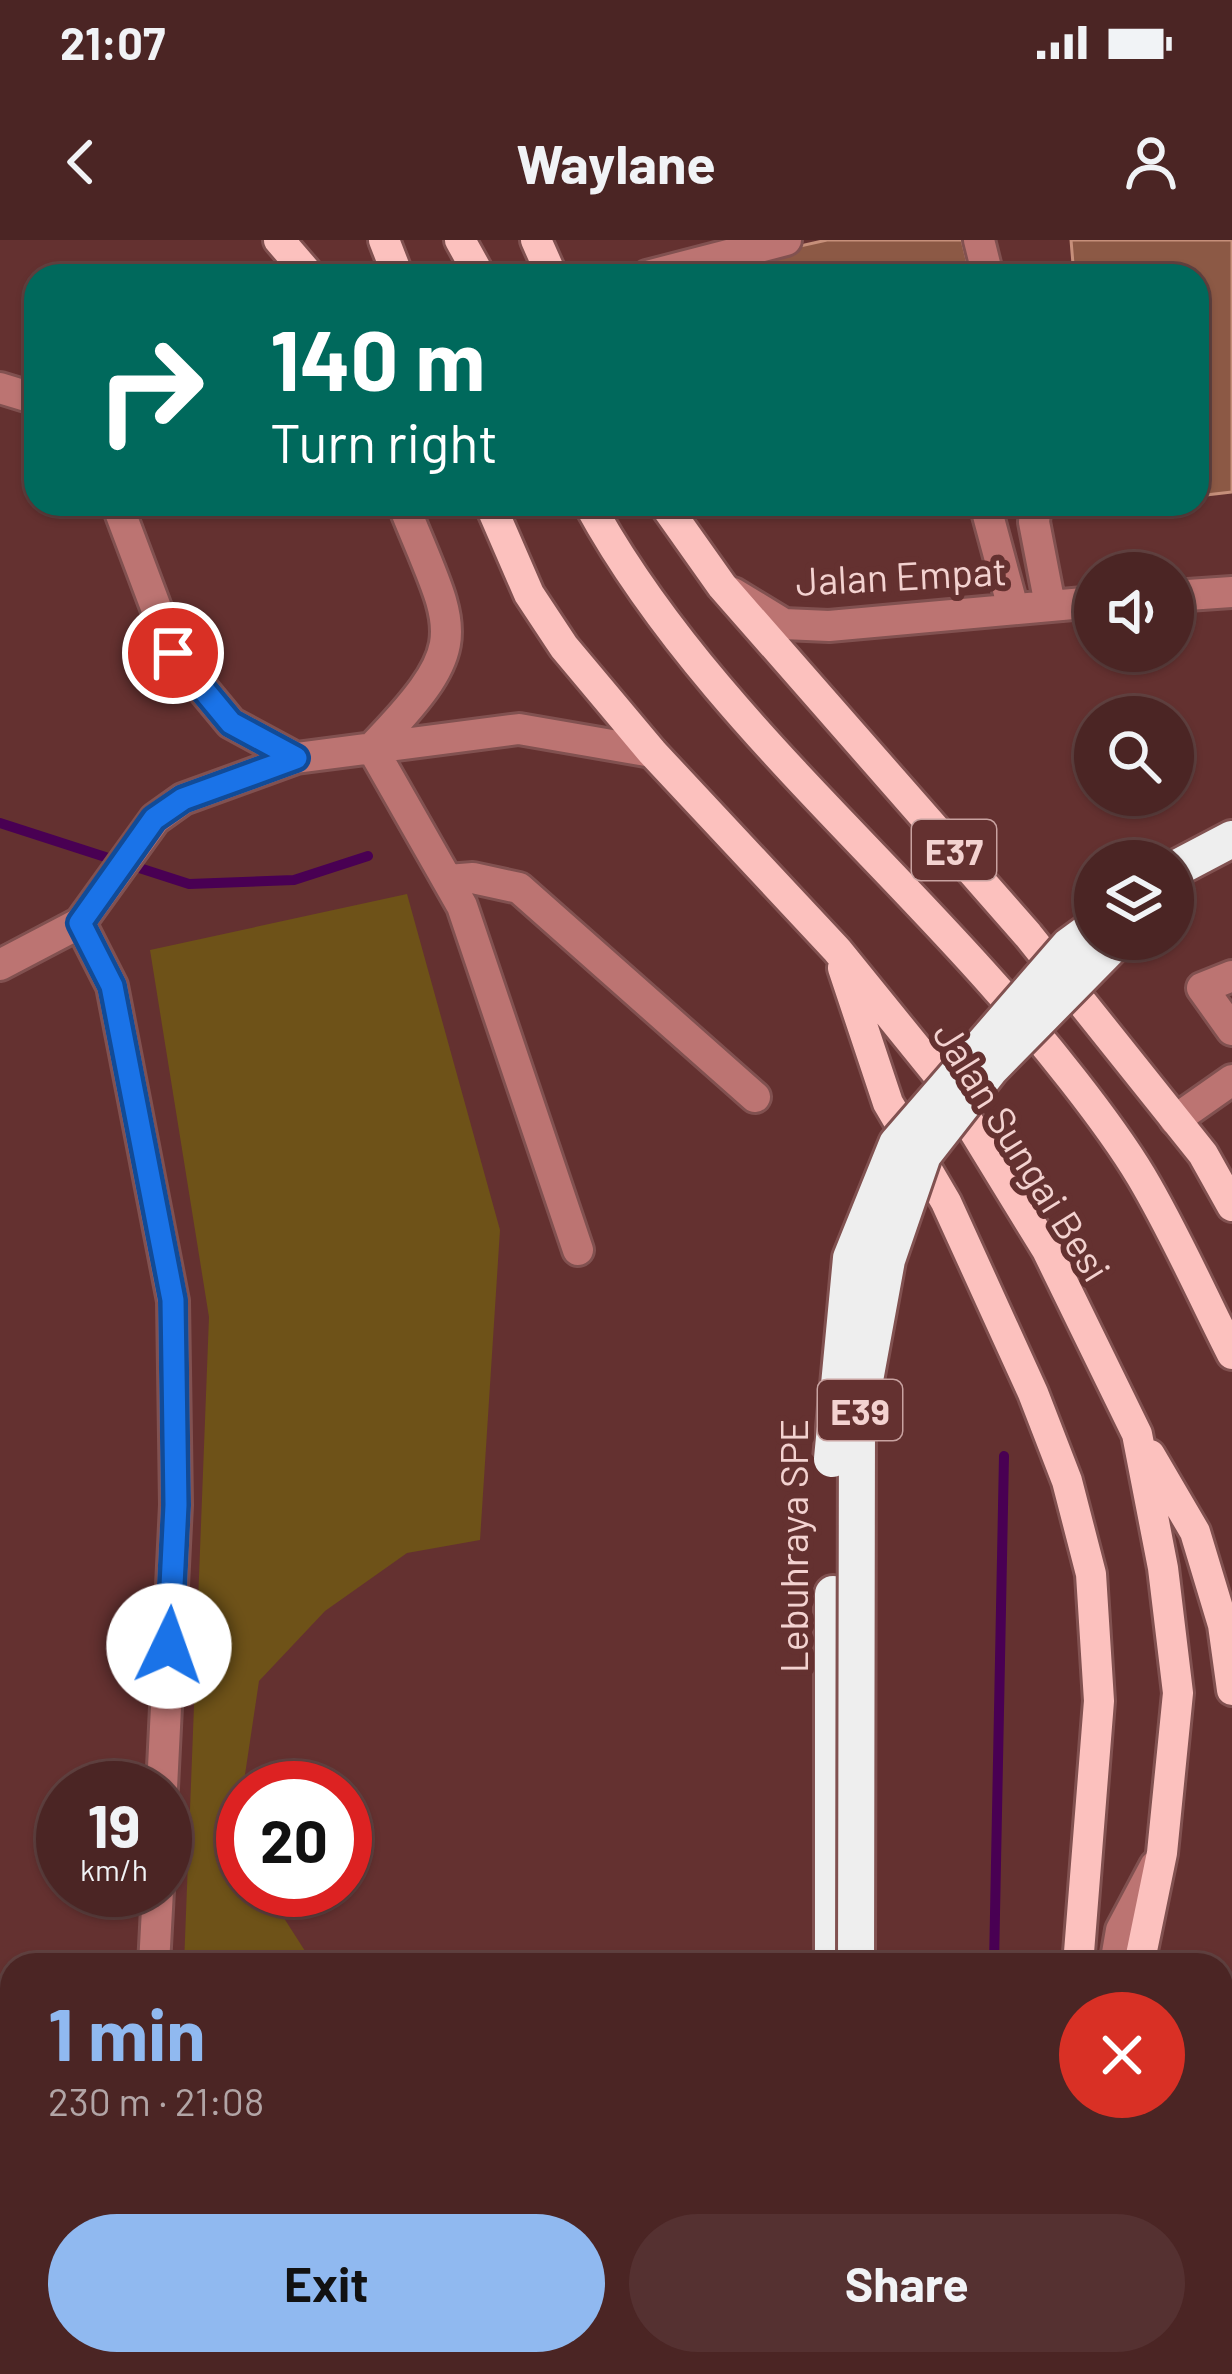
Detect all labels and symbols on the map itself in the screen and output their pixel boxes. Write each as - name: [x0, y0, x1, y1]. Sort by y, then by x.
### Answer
- street label: Jalan Empat: [794, 546, 1008, 604]
- pin: [122, 602, 224, 704]
- road number: E37: [912, 820, 996, 880]
- street label: Jalan Sungai Besi: [924, 1013, 1122, 1289]
- road number: E39: [818, 1380, 902, 1440]
- street label: Lebuhraya SPE: [769, 1419, 816, 1673]
- position arrow: [106, 1583, 232, 1709]
- speed limit sign: 20: [216, 1761, 372, 1917]

